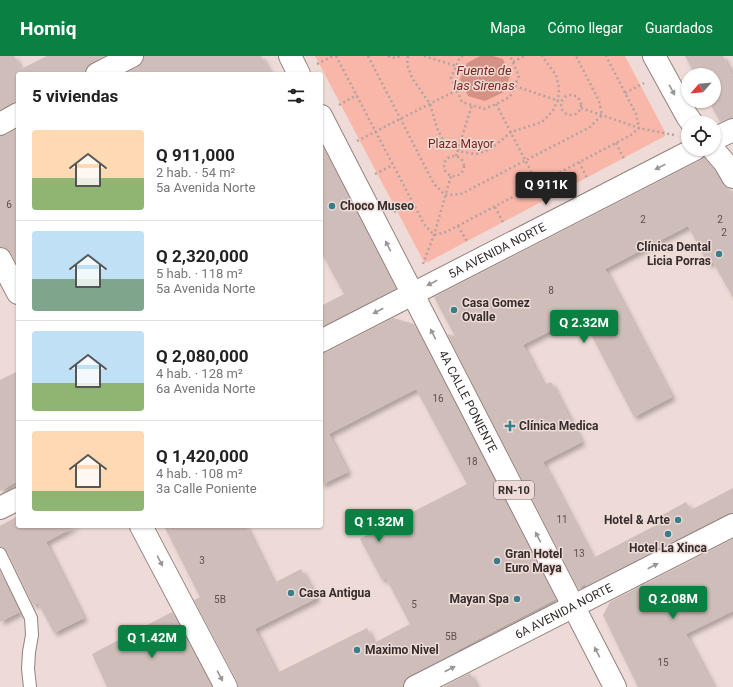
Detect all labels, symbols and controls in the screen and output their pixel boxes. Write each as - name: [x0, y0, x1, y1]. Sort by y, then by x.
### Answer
- text: Homiq: [20, 17, 76, 40]
- text: Mapa: [490, 20, 526, 36]
- text: Cómo llegar: [548, 20, 623, 36]
- text: Guardados: [645, 20, 713, 36]
- water label: Fuente de las Sirenas: [453, 63, 515, 93]
- north arrow: [681, 68, 721, 108]
- map controls: [681, 68, 721, 156]
- one-way arrow: [669, 84, 676, 96]
- icon: filters: [285, 85, 307, 107]
- text: 5 viviendas: [32, 86, 118, 106]
- button: locate: [681, 116, 721, 156]
- park label: Plaza Mayor: [428, 137, 494, 151]
- text: Q 911,000: [156, 145, 235, 165]
- icon: home: [64, 146, 112, 194]
- one-way arrow: [654, 164, 666, 170]
- text: 2 hab. · 54 m²: [156, 165, 235, 180]
- pin: Q 911K: [513, 172, 579, 206]
- text: Q 911K: [525, 177, 567, 192]
- text: 5a Avenida Norte: [156, 180, 255, 195]
- house number: 6: [6, 199, 12, 210]
- place label: Choco Museo: [340, 199, 414, 213]
- marker: Choco Museo: [327, 201, 337, 211]
- house number: 2: [640, 214, 646, 225]
- house number: 2: [717, 214, 723, 225]
- street label: 5A AVENIDA NORTE: [446, 220, 548, 281]
- house number: 2: [721, 227, 727, 238]
- one-way arrow: [385, 240, 391, 252]
- place label: Clínica Dental Licia Porras: [636, 240, 711, 268]
- text: Q 2,320,000: [156, 246, 249, 266]
- icon: home: [64, 247, 112, 295]
- marker: Clínica Dental Licia Porras: [714, 249, 724, 259]
- text: 5 hab. · 118 m²: [156, 266, 243, 281]
- one-way arrow: [426, 280, 438, 286]
- text: 5a Avenida Norte: [156, 281, 255, 296]
- house number: 8: [548, 285, 554, 296]
- place label: Casa Gomez Ovalle: [462, 296, 530, 324]
- marker: Casa Gomez Ovalle: [449, 305, 459, 315]
- one-way arrow: [372, 308, 383, 314]
- pin: Q 2.32M: [547, 310, 621, 344]
- text: Q 2.32M: [559, 315, 609, 330]
- one-way arrow: [430, 328, 436, 340]
- text: Q 2,080,000: [156, 346, 249, 366]
- icon: home: [64, 347, 112, 395]
- street label: 4A CALLE PONIENTE: [436, 348, 500, 455]
- text: 4 hab. · 128 m²: [156, 366, 243, 381]
- text: 6a Avenida Norte: [156, 381, 255, 396]
- house number: 16: [432, 393, 444, 404]
- place label: Clínica Medica: [519, 419, 599, 433]
- marker: Clínica Medica: [504, 420, 516, 432]
- text: Q 1,420,000: [156, 446, 249, 466]
- icon: home: [64, 447, 112, 495]
- house number: 18: [466, 456, 478, 467]
- text: 4 hab. · 108 m²: [156, 466, 243, 481]
- text: 3a Calle Poniente: [156, 481, 257, 496]
- road number: RN-10: [494, 481, 534, 499]
- pin: Q 1.32M: [342, 509, 416, 543]
- place label: Hotel & Arte: [604, 513, 671, 527]
- text: Q 1.32M: [354, 514, 404, 529]
- house number: 11: [556, 514, 568, 525]
- marker: Hotel & Arte: [673, 515, 683, 525]
- marker: Hotel La Xinca: [663, 529, 673, 539]
- one-way arrow: [534, 531, 541, 543]
- place label: Hotel La Xinca: [629, 541, 708, 555]
- place label: Gran Hotel Euro Maya: [505, 547, 562, 575]
- house number: 13: [573, 548, 585, 559]
- one-way arrow: [156, 555, 163, 566]
- house number: 3: [199, 555, 205, 566]
- marker: Gran Hotel Euro Maya: [492, 556, 502, 566]
- one-way arrow: [647, 563, 659, 569]
- street label: 6A AVENIDA NORTE: [513, 580, 615, 642]
- place label: Casa Antigua: [299, 586, 371, 600]
- pin: Q 2.08M: [636, 586, 710, 620]
- marker: Casa Antigua: [286, 588, 296, 598]
- text: Q 2.08M: [648, 591, 698, 606]
- place label: Mayan Spa: [450, 592, 510, 606]
- house number: 5B: [214, 594, 226, 605]
- marker: Mayan Spa: [512, 594, 522, 604]
- house number: 5: [411, 599, 417, 610]
- pin: Q 1.42M: [115, 625, 189, 659]
- text: Q 1.42M: [127, 630, 177, 645]
- house number: 5B: [445, 631, 457, 642]
- place label: Maximo Nivel: [365, 643, 439, 657]
- marker: Maximo Nivel: [352, 645, 362, 655]
- one-way arrow: [594, 647, 600, 658]
- house number: 15: [657, 657, 669, 668]
- one-way arrow: [444, 666, 456, 672]
- one-way arrow: [217, 670, 223, 681]

